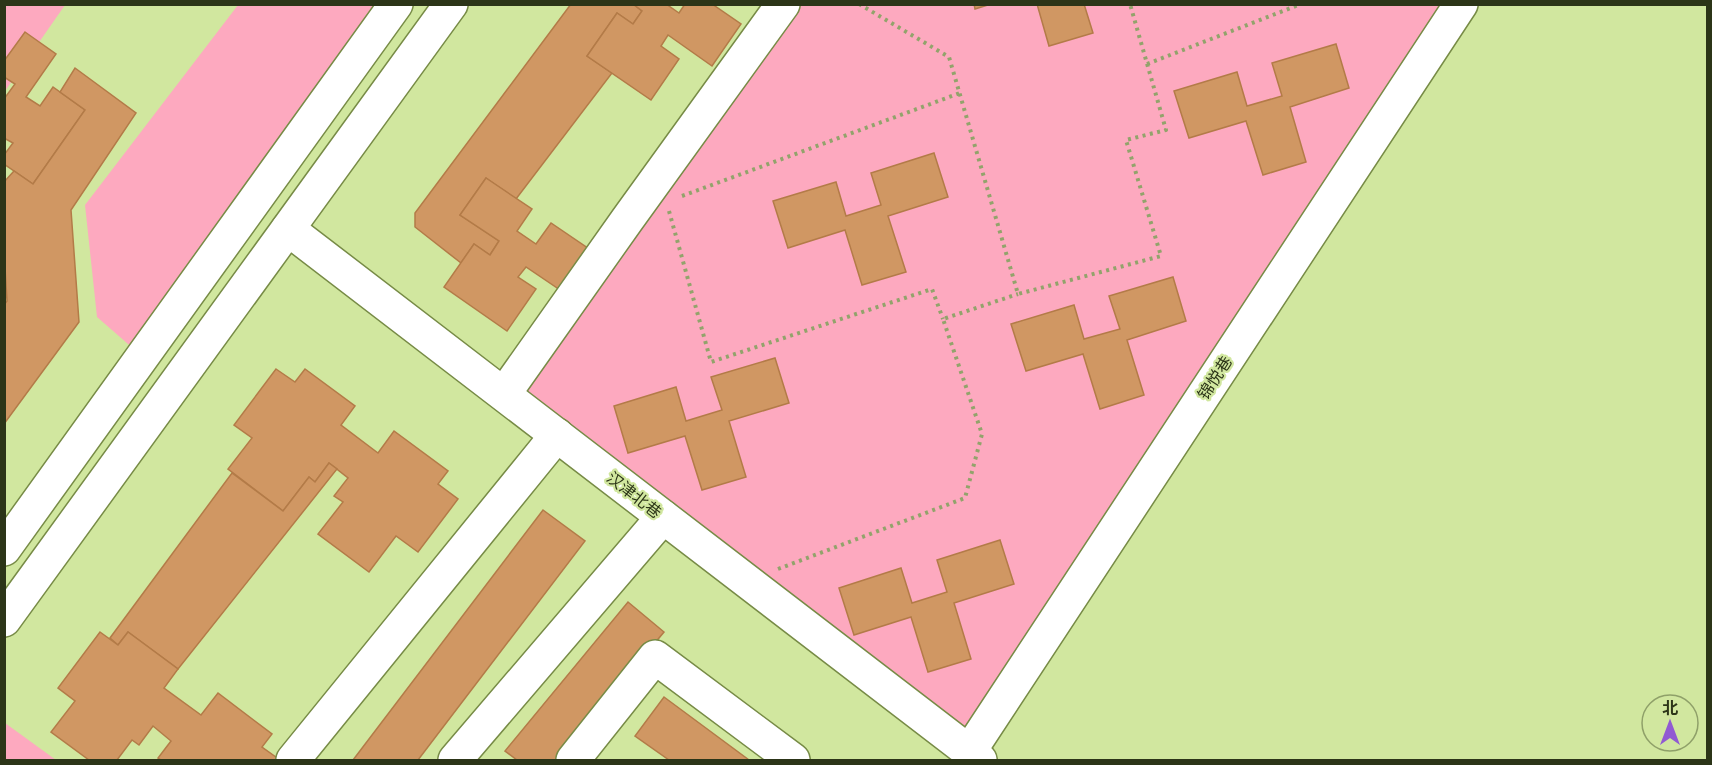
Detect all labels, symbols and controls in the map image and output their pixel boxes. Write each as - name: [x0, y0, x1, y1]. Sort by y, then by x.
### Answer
- street label: 锦悦巷: [1194, 353, 1236, 403]
- street label: 汉津北巷: [603, 468, 665, 522]
- north arrow: [1640, 693, 1700, 753]
- text: 北: [1662, 699, 1678, 718]

